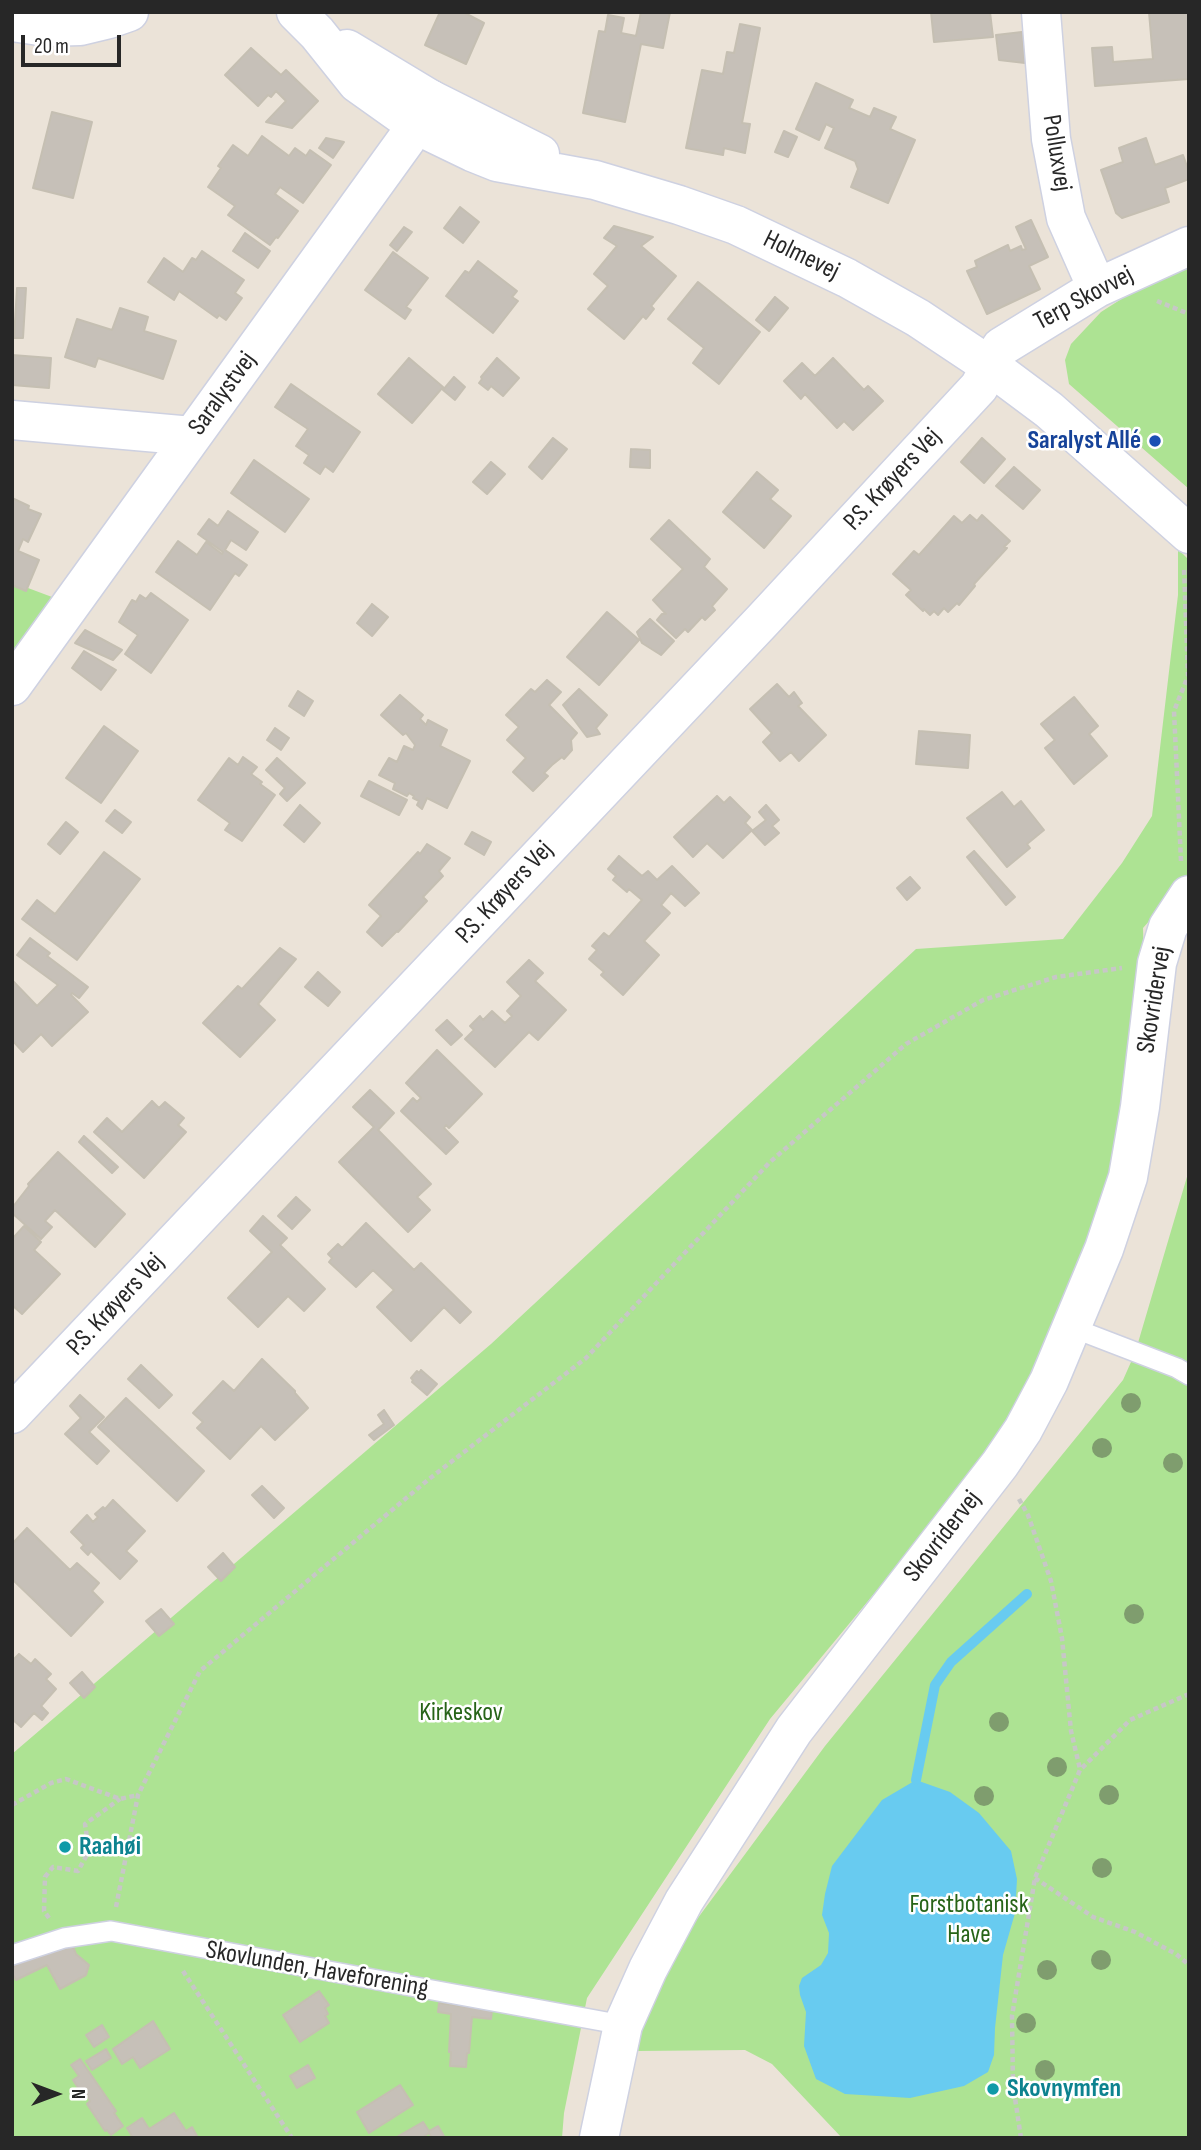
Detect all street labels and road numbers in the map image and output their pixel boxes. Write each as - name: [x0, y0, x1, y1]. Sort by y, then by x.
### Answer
- street label: Polluxvej: [1035, 112, 1077, 194]
- street label: Holmevej: [758, 224, 844, 288]
- street label: Terp Skovvej: [1029, 260, 1139, 338]
- street label: Saralystvej: [182, 346, 264, 442]
- street label: P.S. Krøyers Vej: [838, 422, 948, 538]
- street label: P.S. Krøyers Vej: [450, 835, 560, 951]
- street label: Skovridervej: [1131, 944, 1179, 1056]
- street label: P.S. Krøyers Vej: [61, 1247, 171, 1363]
- street label: Skovridervej: [898, 1485, 988, 1589]
- street label: Skovlunden, Haveforening: [203, 1935, 431, 2005]

